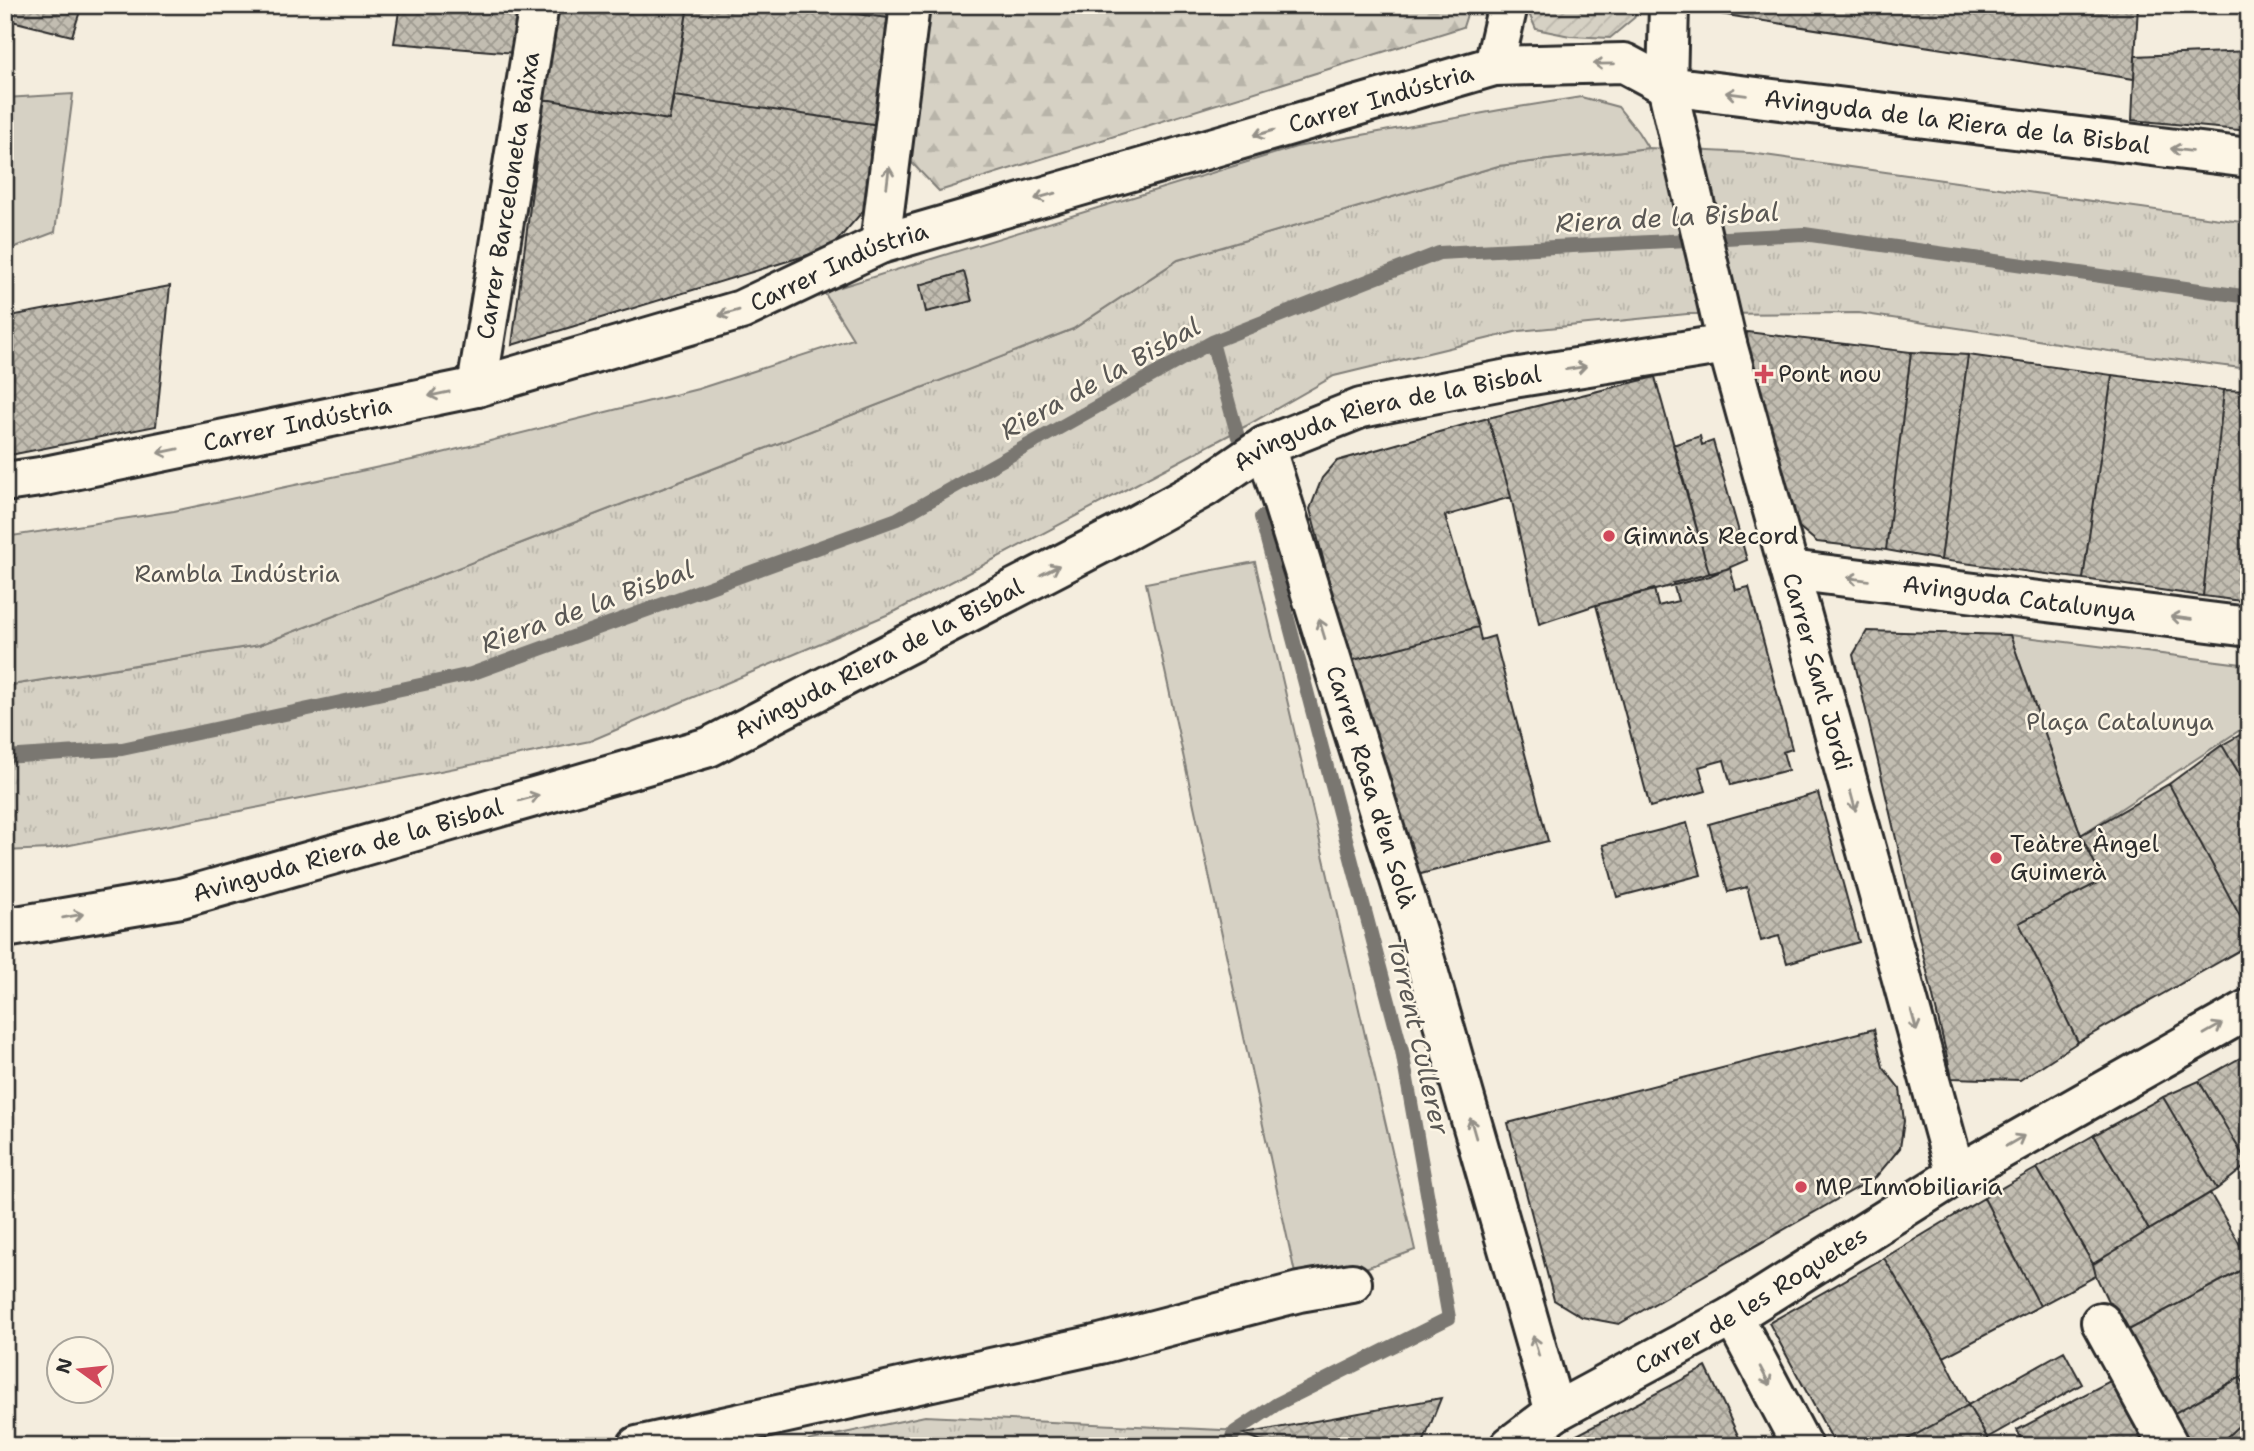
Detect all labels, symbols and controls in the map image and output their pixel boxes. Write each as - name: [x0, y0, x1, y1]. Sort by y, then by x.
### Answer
- street label: Carrer Barceloneta Baixa: [469, 49, 547, 342]
- street label: Carrer Indústria: [1285, 57, 1477, 141]
- one-way arrow: [1593, 57, 1616, 70]
- street label: Avinguda de la Riera de la Bisbal: [1763, 82, 2153, 162]
- one-way arrow: [1726, 88, 1748, 101]
- one-way arrow: [1253, 127, 1275, 140]
- one-way arrow: [2170, 143, 2193, 156]
- one-way arrow: [882, 166, 895, 188]
- one-way arrow: [1034, 191, 1056, 204]
- water label: Riera de la Bisbal: [1554, 194, 1780, 240]
- street label: Carrer Indústria: [745, 215, 932, 319]
- one-way arrow: [718, 308, 740, 321]
- water label: Riera de la Bisbal: [994, 308, 1206, 448]
- street label: Avinguda Riera de la Bisbal: [1227, 358, 1544, 479]
- place label: Pont nou: [1778, 358, 1882, 390]
- one-way arrow: [1564, 361, 1586, 374]
- marker: Pont nou: [1756, 366, 1772, 382]
- one-way arrow: [428, 388, 451, 402]
- street label: Carrer Indústria: [200, 389, 394, 459]
- one-way arrow: [157, 444, 180, 458]
- place label: Gimnàs Record: [1623, 520, 1799, 552]
- marker: Gimnàs Record: [1601, 528, 1617, 544]
- water label: Riera de la Bisbal: [476, 551, 698, 661]
- park label: Rambla Indústria: [134, 558, 340, 590]
- one-way arrow: [1039, 563, 1060, 577]
- street label: Avinguda Catalunya: [1901, 568, 2138, 629]
- street label: Carrer Sant Jordi: [1775, 569, 1860, 775]
- street label: Avinguda Riera de la Bisbal: [729, 570, 1030, 747]
- one-way arrow: [1847, 572, 1870, 585]
- one-way arrow: [2170, 612, 2193, 625]
- one-way arrow: [1315, 618, 1327, 640]
- street label: Carrer Rasa d'en Solà: [1318, 662, 1424, 912]
- park label: Plaça Catalunya: [2026, 706, 2214, 738]
- one-way arrow: [1848, 790, 1861, 812]
- street label: Avinguda Riera de la Bisbal: [189, 791, 507, 910]
- one-way arrow: [518, 791, 540, 804]
- place label: Teàtre Àngel Guimerà: [2010, 828, 2160, 888]
- marker: Teàtre Àngel Guimerà: [1988, 850, 2004, 866]
- one-way arrow: [61, 909, 83, 923]
- water label: Torrent Cullerer: [1379, 934, 1459, 1139]
- one-way arrow: [1908, 1009, 1921, 1031]
- one-way arrow: [2202, 1022, 2223, 1035]
- one-way arrow: [1466, 1117, 1479, 1139]
- one-way arrow: [2005, 1134, 2025, 1148]
- place label: MP Inmobiliaria: [1815, 1171, 2003, 1203]
- marker: MP Inmobiliaria: [1793, 1179, 1809, 1195]
- street label: Carrer de les Roquetes: [1629, 1219, 1874, 1382]
- north arrow: [46, 1336, 116, 1406]
- one-way arrow: [1529, 1336, 1542, 1358]
- text: N: [50, 1355, 78, 1376]
- one-way arrow: [1758, 1366, 1772, 1386]

